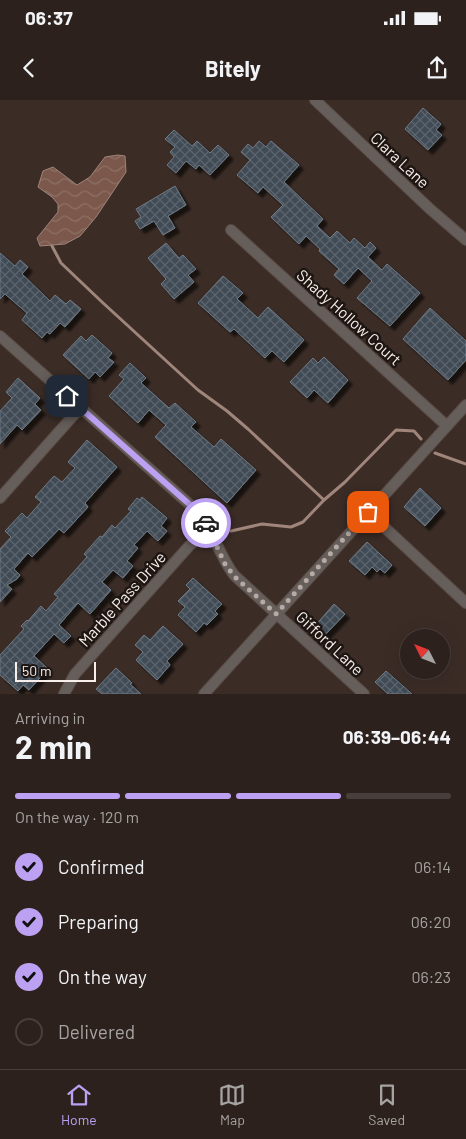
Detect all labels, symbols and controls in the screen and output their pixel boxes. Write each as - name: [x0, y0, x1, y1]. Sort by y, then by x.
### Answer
- text: 06:37: [25, 6, 73, 29]
- icon: back: [15, 54, 43, 82]
- icon: share: [423, 54, 451, 82]
- text: Bitely: [205, 55, 261, 81]
- street label: Clara Lane: [367, 128, 434, 191]
- street label: Shady Hollow Court: [293, 265, 405, 369]
- pin: [46, 375, 88, 417]
- icon: home: [53, 382, 81, 410]
- pin: [347, 491, 389, 533]
- courier: [181, 498, 231, 548]
- icon: bag: [354, 498, 382, 526]
- icon: car: [192, 509, 220, 537]
- street label: Marble Pass Drive: [74, 547, 169, 650]
- street label: Gifford Lane: [293, 607, 368, 679]
- north arrow: [400, 629, 450, 679]
- map controls: [400, 629, 450, 679]
- scale bar: [15, 659, 96, 682]
- text: 50 m: [22, 662, 51, 679]
- text: Arriving in: [15, 708, 85, 727]
- text: 06:39–06:44: [343, 725, 451, 748]
- text: 2 min: [15, 727, 92, 765]
- text: On the way · 120 m: [15, 807, 139, 826]
- icon: check: [15, 853, 43, 881]
- text: Confirmed: [58, 855, 145, 878]
- text: 06:14: [414, 857, 451, 876]
- icon: check: [15, 908, 43, 936]
- text: Preparing: [58, 910, 139, 933]
- text: 06:20: [411, 912, 451, 931]
- icon: check: [15, 963, 43, 991]
- text: On the way: [58, 965, 147, 988]
- text: 06:23: [412, 967, 451, 986]
- text: Delivered: [58, 1020, 135, 1043]
- tab: Home: [61, 1081, 97, 1128]
- tab: Map: [218, 1081, 246, 1128]
- tab: Saved: [368, 1081, 405, 1128]

